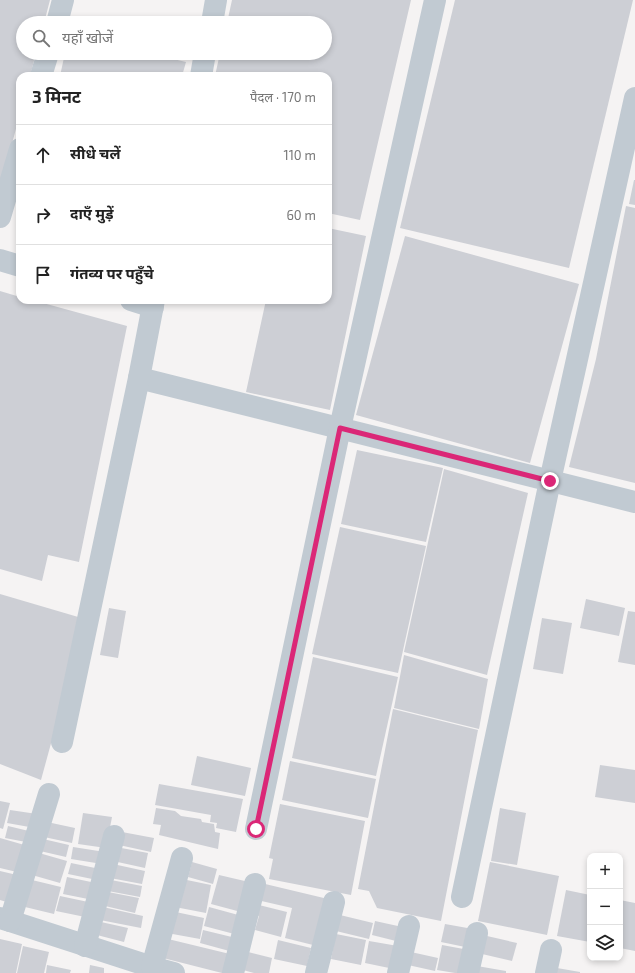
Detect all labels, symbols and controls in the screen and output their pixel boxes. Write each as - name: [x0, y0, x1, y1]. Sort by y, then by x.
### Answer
- search box: [16, 16, 332, 60]
- icon: search: [30, 27, 52, 49]
- text: यहाँ खोजें: [62, 28, 113, 46]
- text: 3 मिनट: [32, 86, 81, 106]
- text: पैदल · 170 m: [250, 89, 316, 105]
- icon: ahead: [32, 144, 54, 166]
- text: सीधे चलें: [70, 144, 121, 162]
- text: 110 m: [284, 147, 316, 163]
- icon: right: [32, 204, 54, 226]
- text: दाएँ मुड़ें: [70, 204, 114, 222]
- text: 60 m: [286, 207, 316, 223]
- icon: arrive: [32, 264, 54, 286]
- text: गंतव्य पर पहुँचे: [70, 264, 154, 282]
- route end: [541, 472, 559, 490]
- route start: [247, 820, 265, 838]
- map controls: [587, 853, 623, 961]
- button: +: [587, 853, 623, 889]
- button: −: [587, 889, 623, 925]
- button: layers: [587, 925, 623, 961]

